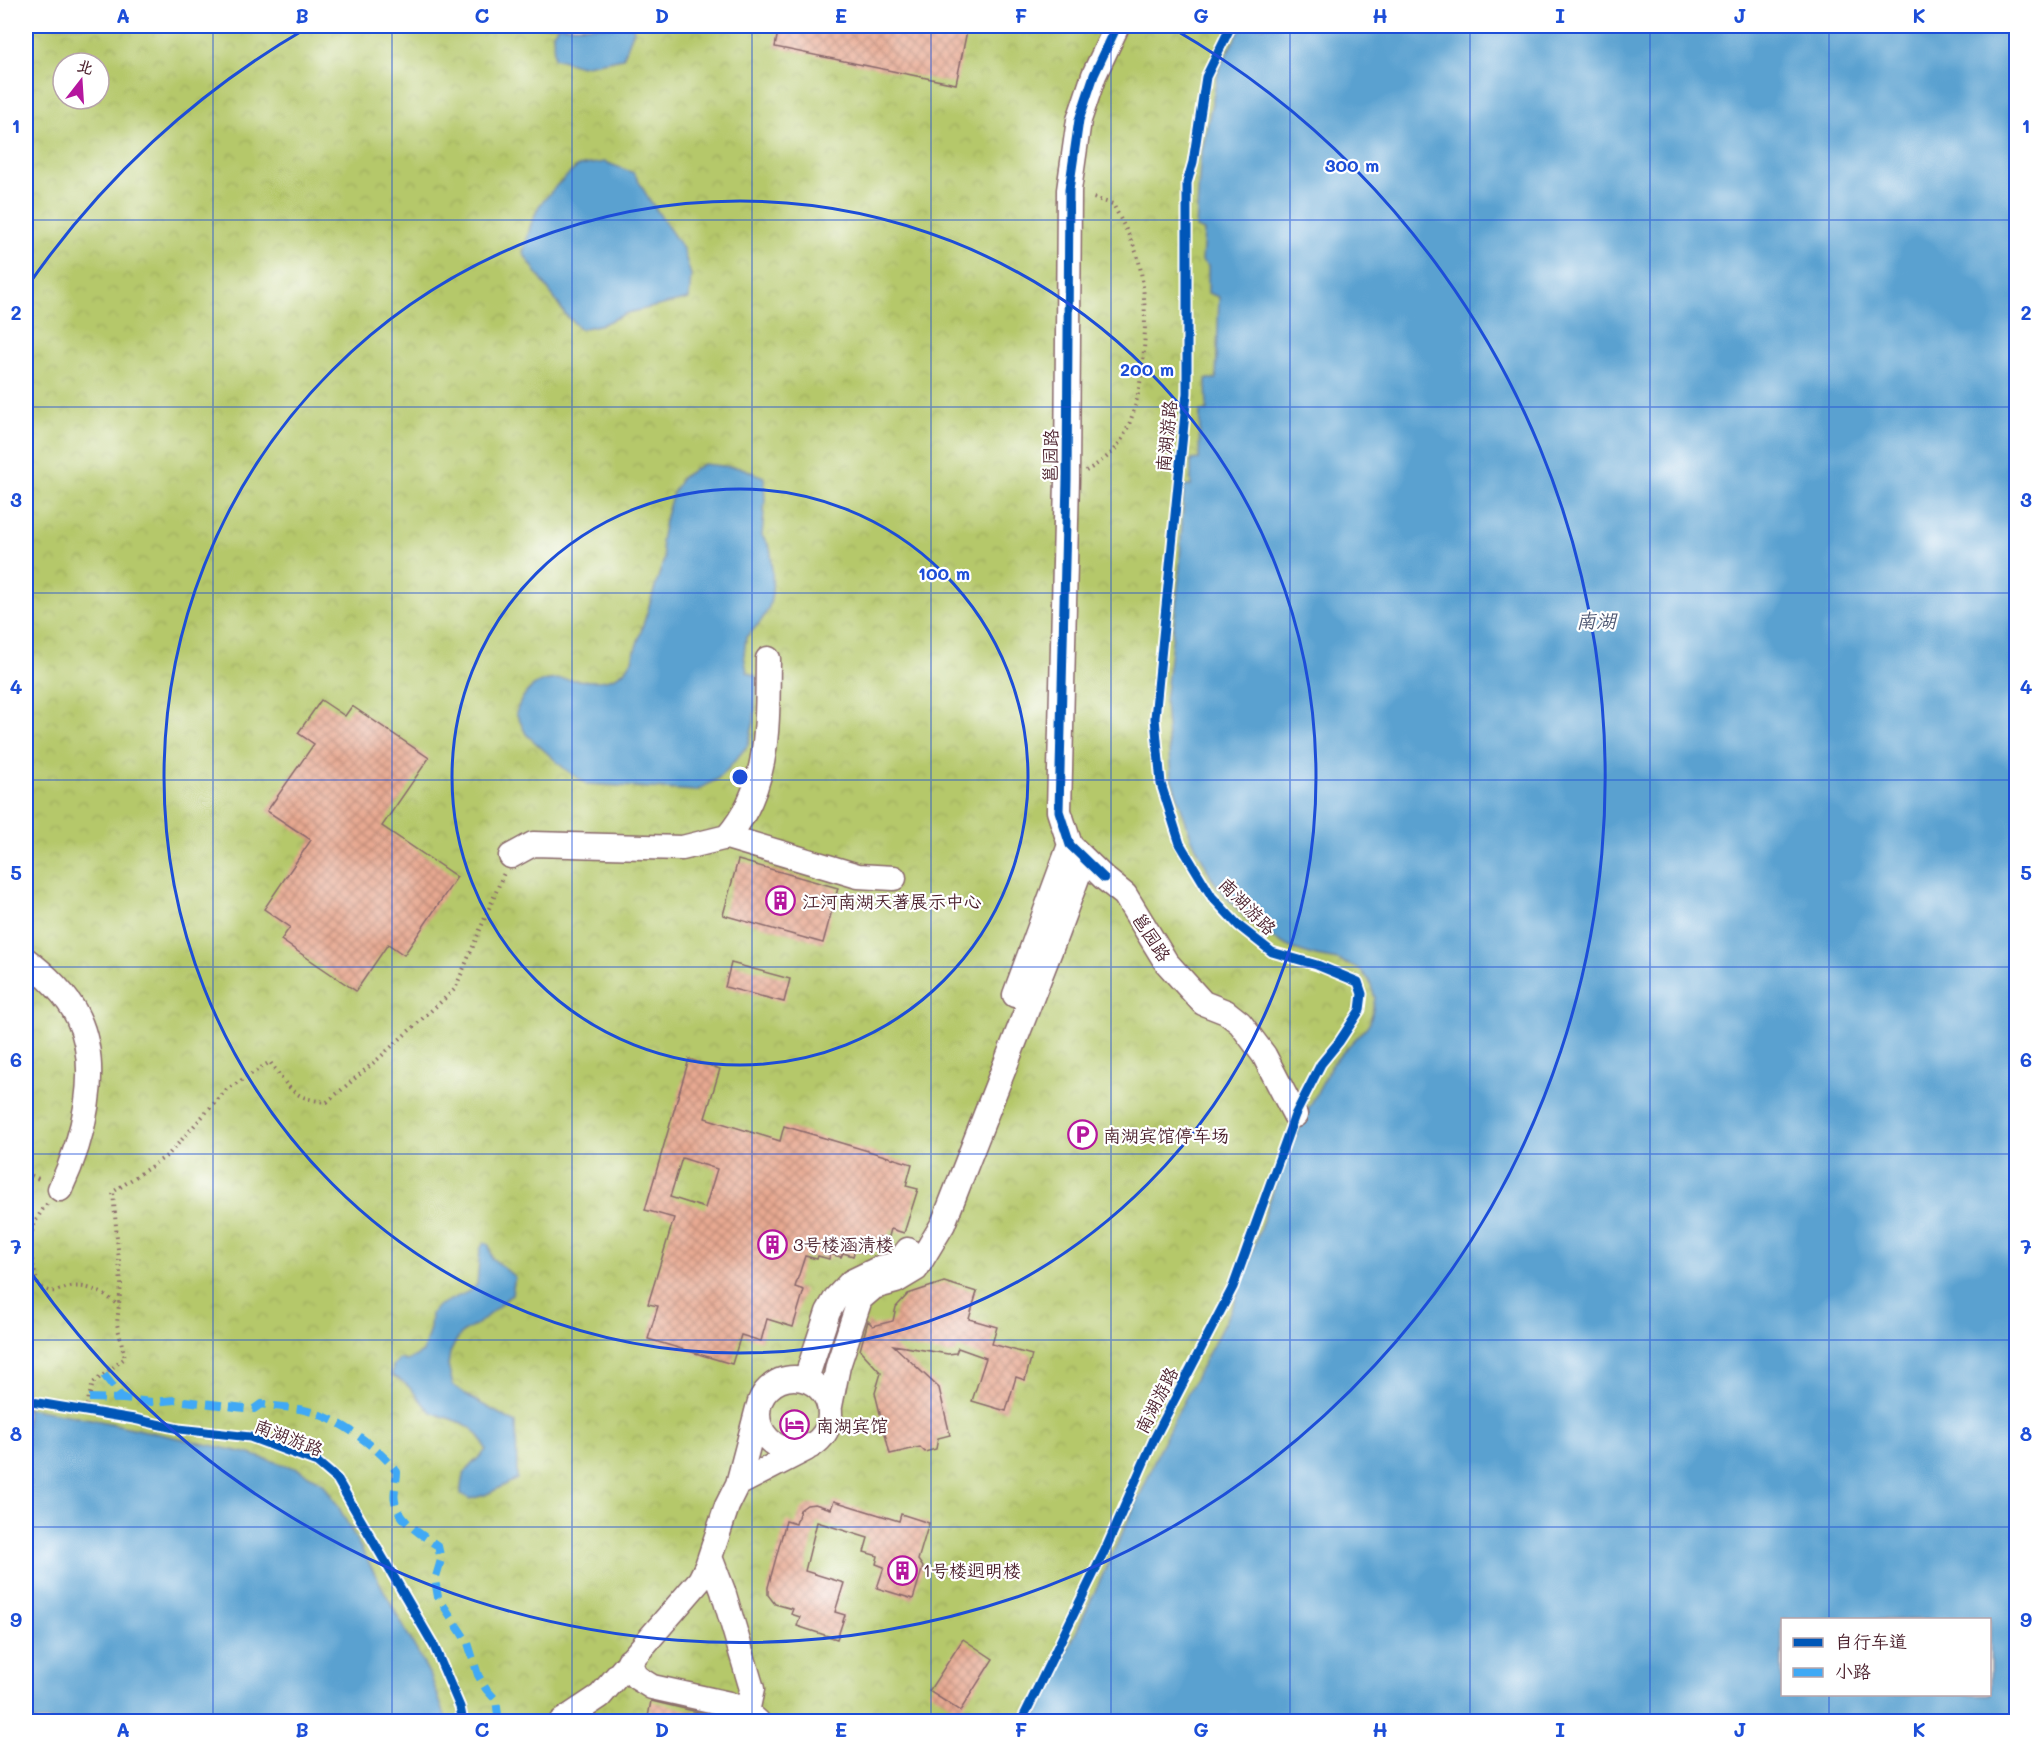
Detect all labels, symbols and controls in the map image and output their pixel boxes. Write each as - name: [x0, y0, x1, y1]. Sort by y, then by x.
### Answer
- text: A: [116, 2, 130, 28]
- text: B: [295, 2, 309, 28]
- text: C: [475, 2, 490, 28]
- text: D: [655, 2, 669, 28]
- text: E: [835, 2, 847, 28]
- text: F: [1015, 2, 1028, 28]
- text: G: [1193, 2, 1209, 28]
- text: H: [1372, 2, 1388, 28]
- text: I: [1555, 2, 1565, 28]
- text: J: [1733, 2, 1747, 28]
- text: K: [1912, 2, 1926, 28]
- north arrow: [51, 51, 111, 111]
- text: 北: [75, 54, 96, 79]
- text: 1: [12, 112, 20, 138]
- text: 1: [2022, 112, 2030, 138]
- text: 300 m: [1325, 153, 1379, 177]
- text: 2: [10, 299, 22, 325]
- text: 2: [2020, 299, 2032, 325]
- text: 200 m: [1120, 357, 1174, 381]
- street label: 南湖游路: [1150, 399, 1182, 473]
- street label: 邕园路: [1038, 429, 1062, 483]
- text: 3: [10, 486, 22, 512]
- text: 3: [2020, 486, 2032, 512]
- text: 100 m: [918, 561, 970, 585]
- water label: 南湖: [1576, 607, 1618, 633]
- text: 4: [10, 673, 23, 699]
- text: 4: [2020, 673, 2033, 699]
- centre of rings: [730, 767, 750, 787]
- text: 5: [10, 859, 22, 885]
- text: 5: [2020, 859, 2032, 885]
- street label: 南湖游路: [1214, 872, 1282, 940]
- building icon: 江河南湖天著展示中心: [765, 885, 797, 917]
- place label: 江河南湖天著展示中心: [802, 889, 982, 913]
- street label: 邕园路: [1127, 908, 1177, 966]
- text: 6: [10, 1046, 22, 1072]
- text: 6: [2020, 1046, 2032, 1072]
- parking icon: 南湖宾馆停车场: [1066, 1119, 1098, 1151]
- place label: 南湖宾馆停车场: [1103, 1123, 1229, 1147]
- building icon: 3号楼涵清楼: [756, 1228, 788, 1260]
- place label: 3号楼涵清楼: [793, 1232, 894, 1256]
- text: 7: [10, 1233, 22, 1259]
- text: 7: [2020, 1233, 2032, 1259]
- street label: 南湖游路: [1129, 1362, 1183, 1438]
- hotel icon: 南湖宾馆: [779, 1409, 811, 1441]
- street label: 南湖游路: [251, 1413, 327, 1461]
- place label: 南湖宾馆: [816, 1413, 888, 1437]
- text: 8: [10, 1420, 22, 1446]
- text: 8: [2020, 1420, 2032, 1446]
- building icon: 1号楼迥明楼: [886, 1554, 918, 1586]
- place label: 1号楼迥明楼: [923, 1558, 1021, 1582]
- text: 9: [10, 1606, 22, 1632]
- text: 9: [2020, 1606, 2032, 1632]
- legend: [1781, 1618, 1991, 1696]
- text: 自行车道: [1835, 1629, 1907, 1653]
- text: 小路: [1835, 1659, 1871, 1683]
- text: A: [116, 1716, 130, 1742]
- text: B: [295, 1716, 309, 1742]
- text: C: [475, 1716, 490, 1742]
- text: D: [655, 1716, 669, 1742]
- text: E: [835, 1716, 847, 1742]
- text: F: [1015, 1716, 1028, 1742]
- text: G: [1193, 1716, 1209, 1742]
- text: H: [1372, 1716, 1388, 1742]
- text: I: [1555, 1716, 1565, 1742]
- text: J: [1733, 1716, 1747, 1742]
- text: K: [1912, 1716, 1926, 1742]

